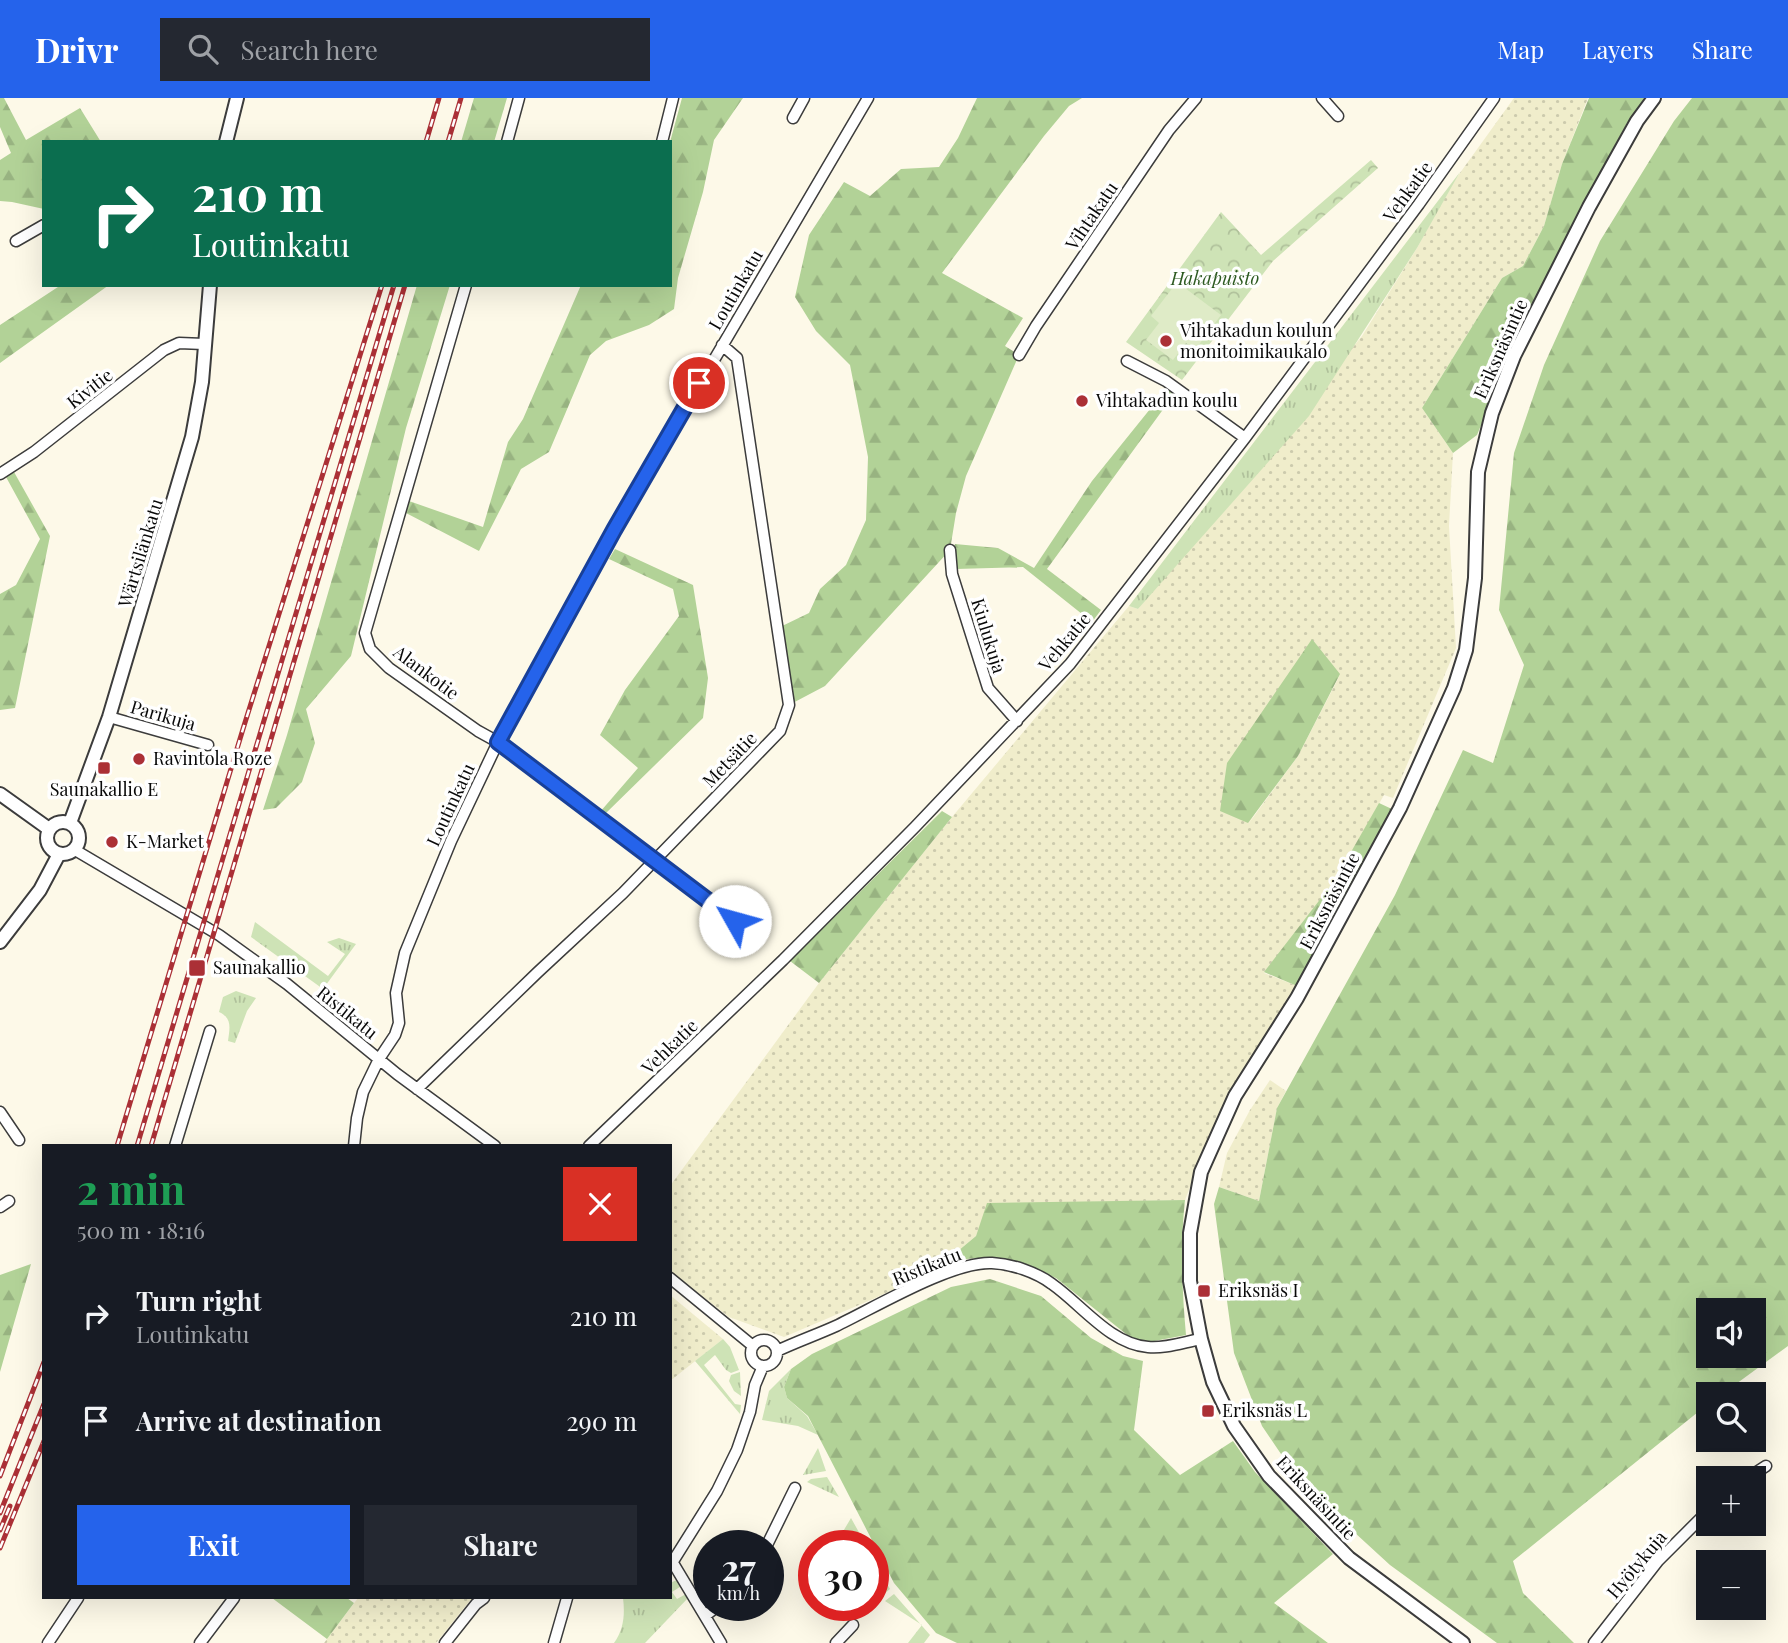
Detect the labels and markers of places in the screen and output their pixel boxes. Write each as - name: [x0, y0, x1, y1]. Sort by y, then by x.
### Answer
- place label: Vihtakadun koulun monitoimikaukalo: [1179, 318, 1333, 363]
- marker: Vihtakadun koulun monitoimikaukalo: [1158, 333, 1174, 349]
- pin: [669, 353, 729, 413]
- place label: Vihtakadun koulu: [1095, 388, 1238, 412]
- marker: Vihtakadun koulu: [1074, 393, 1090, 409]
- place label: Ravintola Roze: [153, 746, 272, 770]
- marker: Ravintola Roze: [131, 751, 147, 767]
- marker: Saunakallio E: [96, 760, 112, 776]
- place label: Saunakallio E: [50, 777, 158, 801]
- place label: K-Market: [126, 829, 204, 853]
- marker: K-Market: [104, 834, 120, 850]
- place label: Saunakallio: [213, 955, 306, 979]
- marker: Saunakallio: [187, 958, 207, 978]
- place label: Eriksnäs I: [1218, 1278, 1299, 1302]
- marker: Eriksnäs I: [1196, 1283, 1212, 1299]
- place label: Eriksnäs L: [1222, 1398, 1307, 1422]
- marker: Eriksnäs L: [1200, 1403, 1216, 1419]

